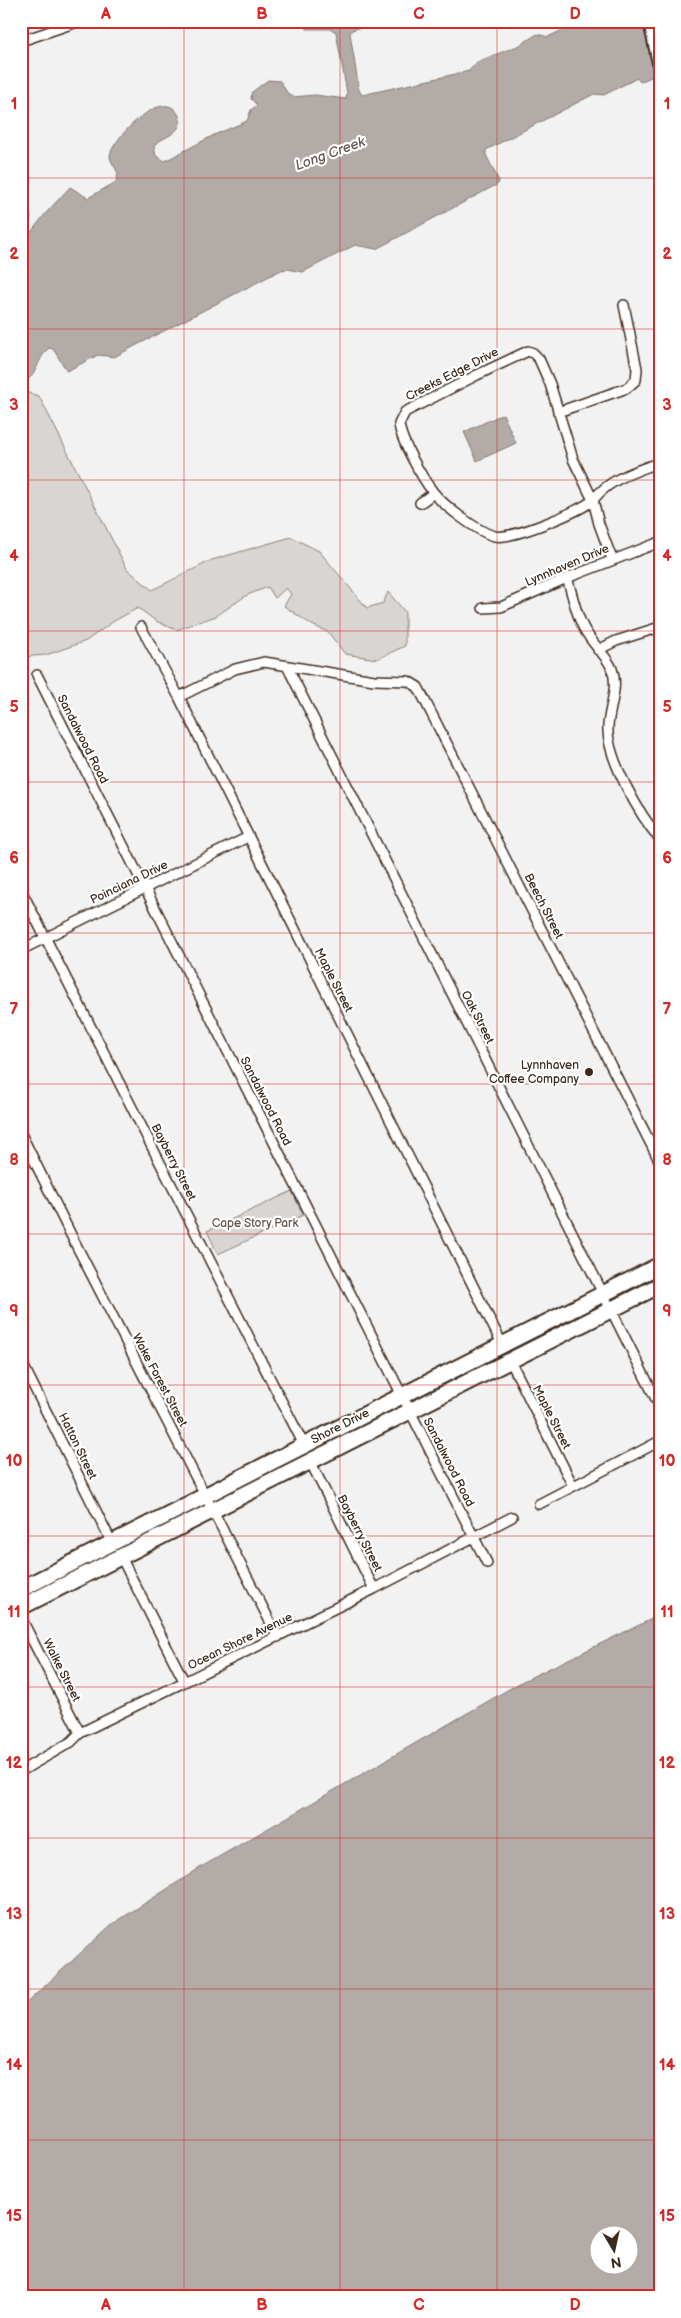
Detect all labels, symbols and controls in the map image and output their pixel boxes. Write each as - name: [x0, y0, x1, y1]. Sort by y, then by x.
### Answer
- text: A: [100, 5, 111, 24]
- text: B: [256, 5, 268, 24]
- text: C: [413, 5, 425, 24]
- text: D: [569, 5, 581, 24]
- text: 1: [11, 95, 17, 114]
- text: 1: [664, 95, 670, 114]
- water label: Long Creek: [293, 133, 368, 174]
- text: 2: [9, 245, 19, 264]
- text: 2: [662, 245, 672, 264]
- street label: Creeks Edge Drive: [403, 345, 501, 404]
- text: 3: [9, 396, 19, 415]
- text: 3: [662, 396, 672, 415]
- street label: Lynnhaven Drive: [523, 541, 611, 590]
- text: 4: [9, 547, 19, 566]
- text: 4: [662, 547, 672, 566]
- street label: Sandalwood Road: [54, 692, 112, 786]
- text: 5: [9, 698, 19, 717]
- text: 5: [662, 698, 672, 717]
- text: 6: [9, 849, 19, 868]
- text: 6: [662, 849, 672, 868]
- street label: Poinciana Drive: [88, 857, 170, 908]
- street label: Beech Street: [521, 871, 567, 942]
- street label: Maple Street: [311, 946, 356, 1015]
- street label: Oak Street: [458, 988, 497, 1047]
- text: 7: [10, 1000, 19, 1019]
- text: 7: [663, 1000, 672, 1019]
- street label: Sandalwood Road: [237, 1054, 295, 1148]
- place label: Lynnhaven Coffee Company: [489, 1058, 580, 1087]
- marker: Lynnhaven Coffee Company: [583, 1066, 595, 1078]
- street label: Bayberry Street: [148, 1121, 199, 1203]
- text: 8: [9, 1151, 19, 1170]
- text: 8: [662, 1151, 672, 1170]
- park label: Cape Story Park: [212, 1216, 298, 1231]
- text: 9: [9, 1302, 19, 1321]
- text: 9: [662, 1302, 672, 1321]
- street label: Wake Forest Street: [129, 1331, 191, 1430]
- street label: Maple Street: [529, 1383, 574, 1452]
- street label: Shore Drive: [309, 1405, 372, 1448]
- street label: Hatton Street: [55, 1411, 100, 1482]
- street label: Sandalwood Road: [420, 1415, 478, 1509]
- text: 10: [6, 1452, 22, 1471]
- text: 10: [659, 1452, 675, 1471]
- street label: Bayberry Street: [334, 1492, 385, 1574]
- text: 11: [7, 1603, 21, 1622]
- text: 11: [660, 1603, 674, 1622]
- street label: Ocean Shore Avenue: [185, 1610, 295, 1673]
- street label: Walke Street: [39, 1636, 84, 1704]
- text: 12: [6, 1754, 23, 1773]
- text: 12: [659, 1754, 676, 1773]
- text: 13: [6, 1905, 22, 1924]
- text: 13: [659, 1905, 675, 1924]
- text: 14: [6, 2056, 23, 2075]
- text: 14: [659, 2056, 676, 2075]
- text: 15: [6, 2207, 22, 2226]
- text: 15: [659, 2207, 675, 2226]
- north arrow: [588, 2226, 638, 2276]
- text: N: [609, 2253, 622, 2272]
- text: A: [100, 2296, 111, 2315]
- text: B: [256, 2296, 268, 2315]
- text: C: [413, 2296, 425, 2315]
- text: D: [569, 2296, 581, 2315]

